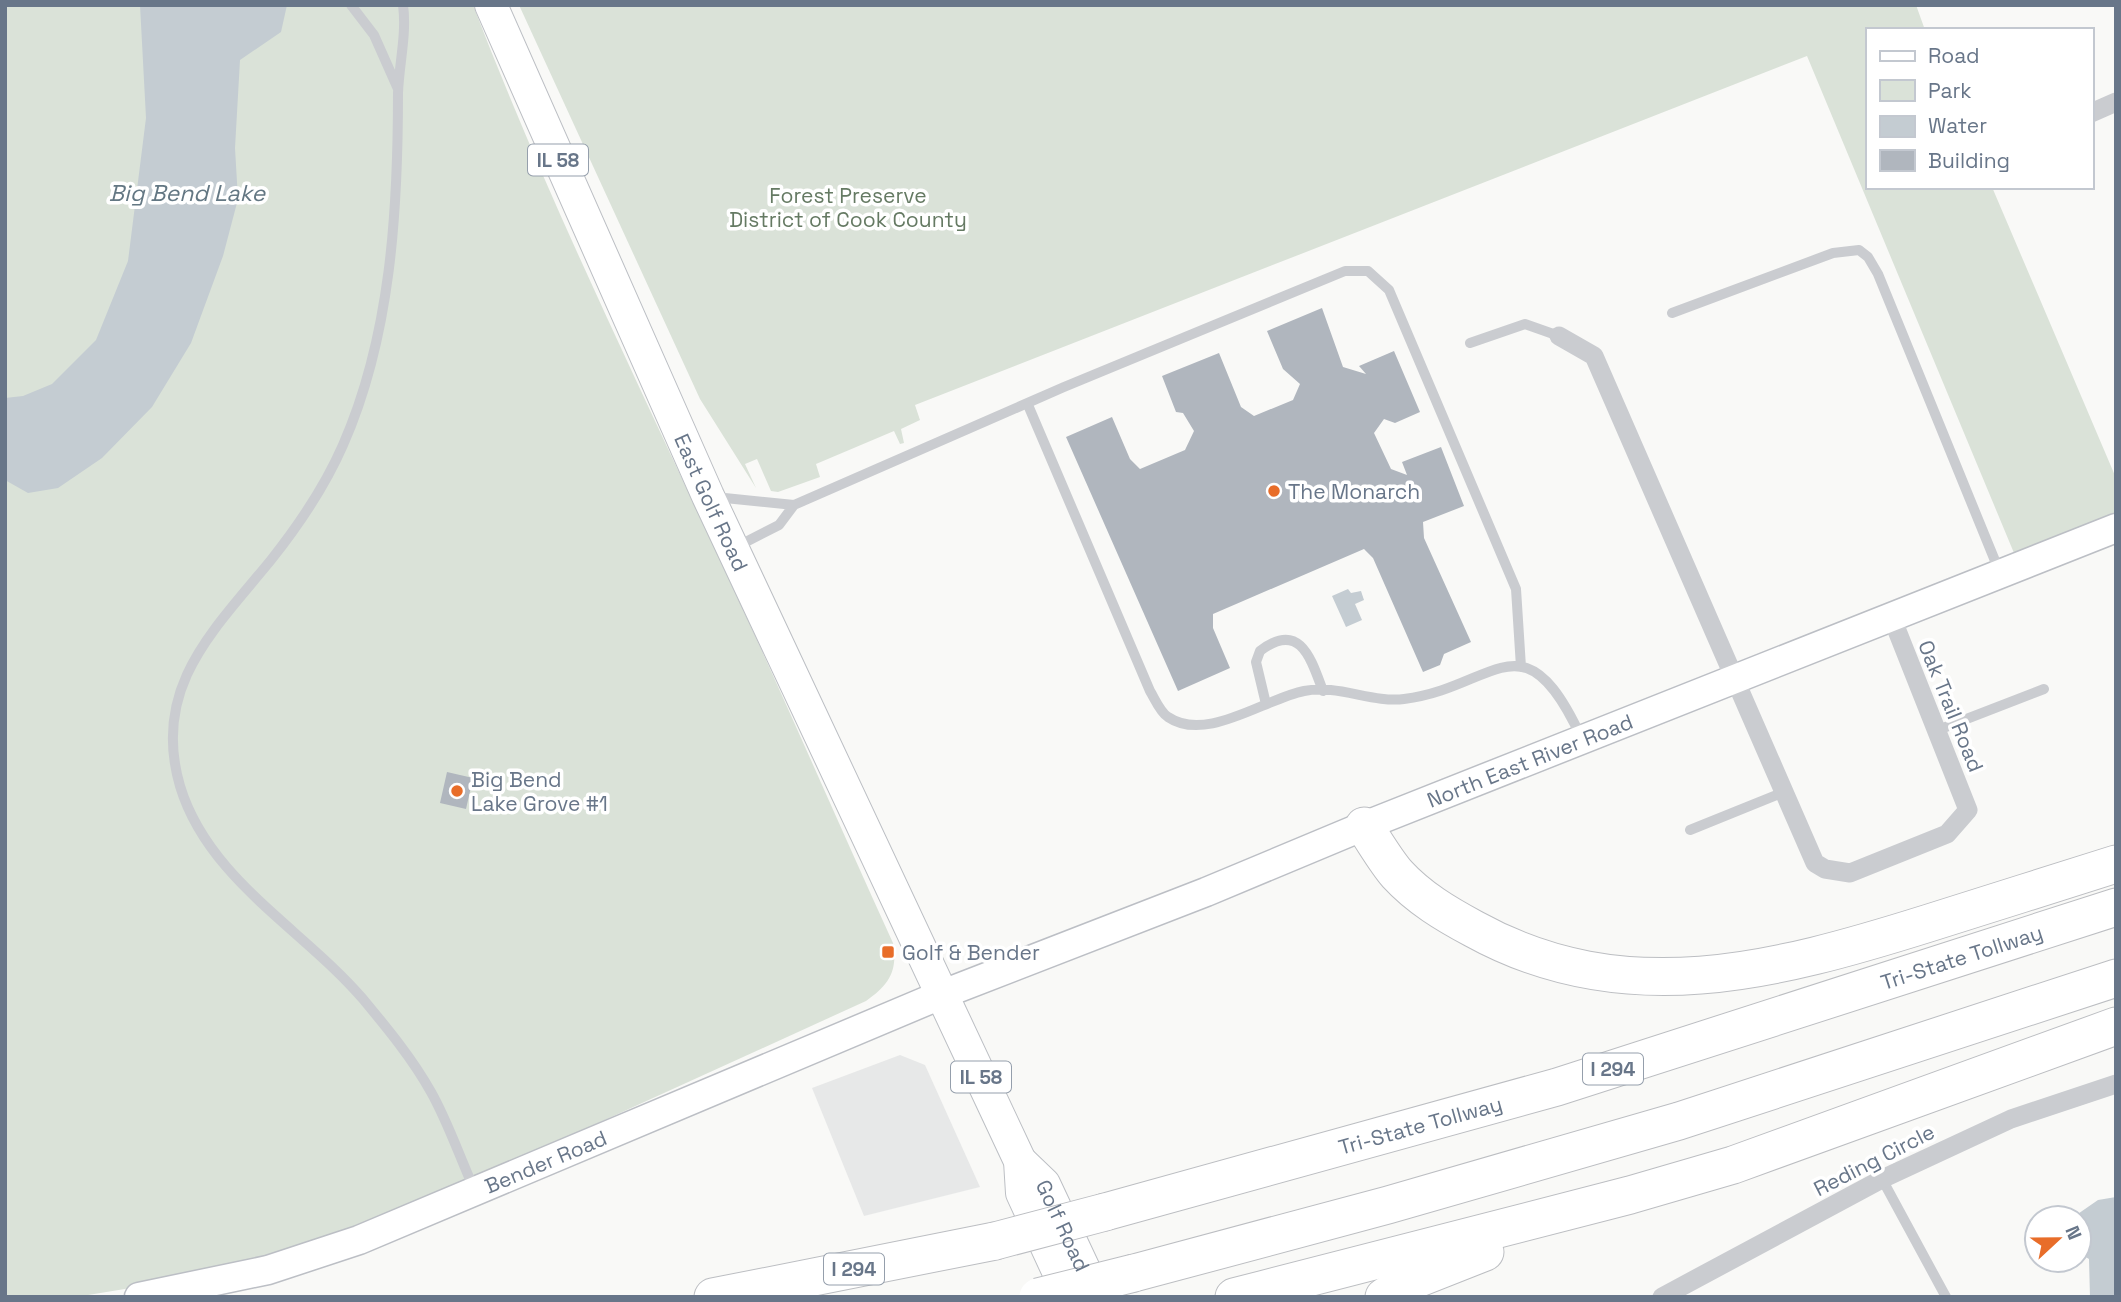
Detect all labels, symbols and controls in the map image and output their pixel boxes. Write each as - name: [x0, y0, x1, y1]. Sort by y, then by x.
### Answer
- legend: [1866, 28, 2093, 189]
- text: Road: [1928, 42, 1980, 69]
- text: Park: [1928, 77, 1972, 104]
- text: Water: [1928, 112, 1987, 139]
- road number: IL 58: [528, 144, 588, 176]
- text: Building: [1928, 147, 2010, 174]
- water label: Big Bend Lake: [109, 178, 267, 208]
- park label: Forest Preserve District of Cook County: [729, 182, 967, 233]
- street label: East Golf Road: [669, 429, 755, 575]
- place label: The Monarch: [1288, 478, 1420, 505]
- marker: The Monarch: [1266, 483, 1282, 499]
- street label: Oak Trail Road: [1912, 636, 1990, 776]
- street label: North East River Road: [1423, 707, 1637, 813]
- place label: Big Bend Lake Grove #1: [471, 766, 608, 817]
- marker: Big Bend Lake Grove #1: [449, 783, 465, 799]
- street label: Tri-State Tollway: [1877, 918, 2046, 995]
- place label: Golf & Bender: [902, 939, 1040, 966]
- marker: Golf & Bender: [880, 944, 896, 960]
- road number: I 294: [1583, 1054, 1643, 1084]
- road number: IL 58: [951, 1062, 1011, 1092]
- street label: Tri-State Tollway: [1335, 1089, 1505, 1160]
- street label: Reding Circle: [1809, 1118, 1939, 1202]
- street label: Bender Road: [480, 1124, 611, 1199]
- street label: Golf Road: [1030, 1175, 1097, 1276]
- north arrow: [2023, 1204, 2093, 1274]
- text: N: [2059, 1222, 2087, 1243]
- road number: I 294: [824, 1254, 884, 1284]

